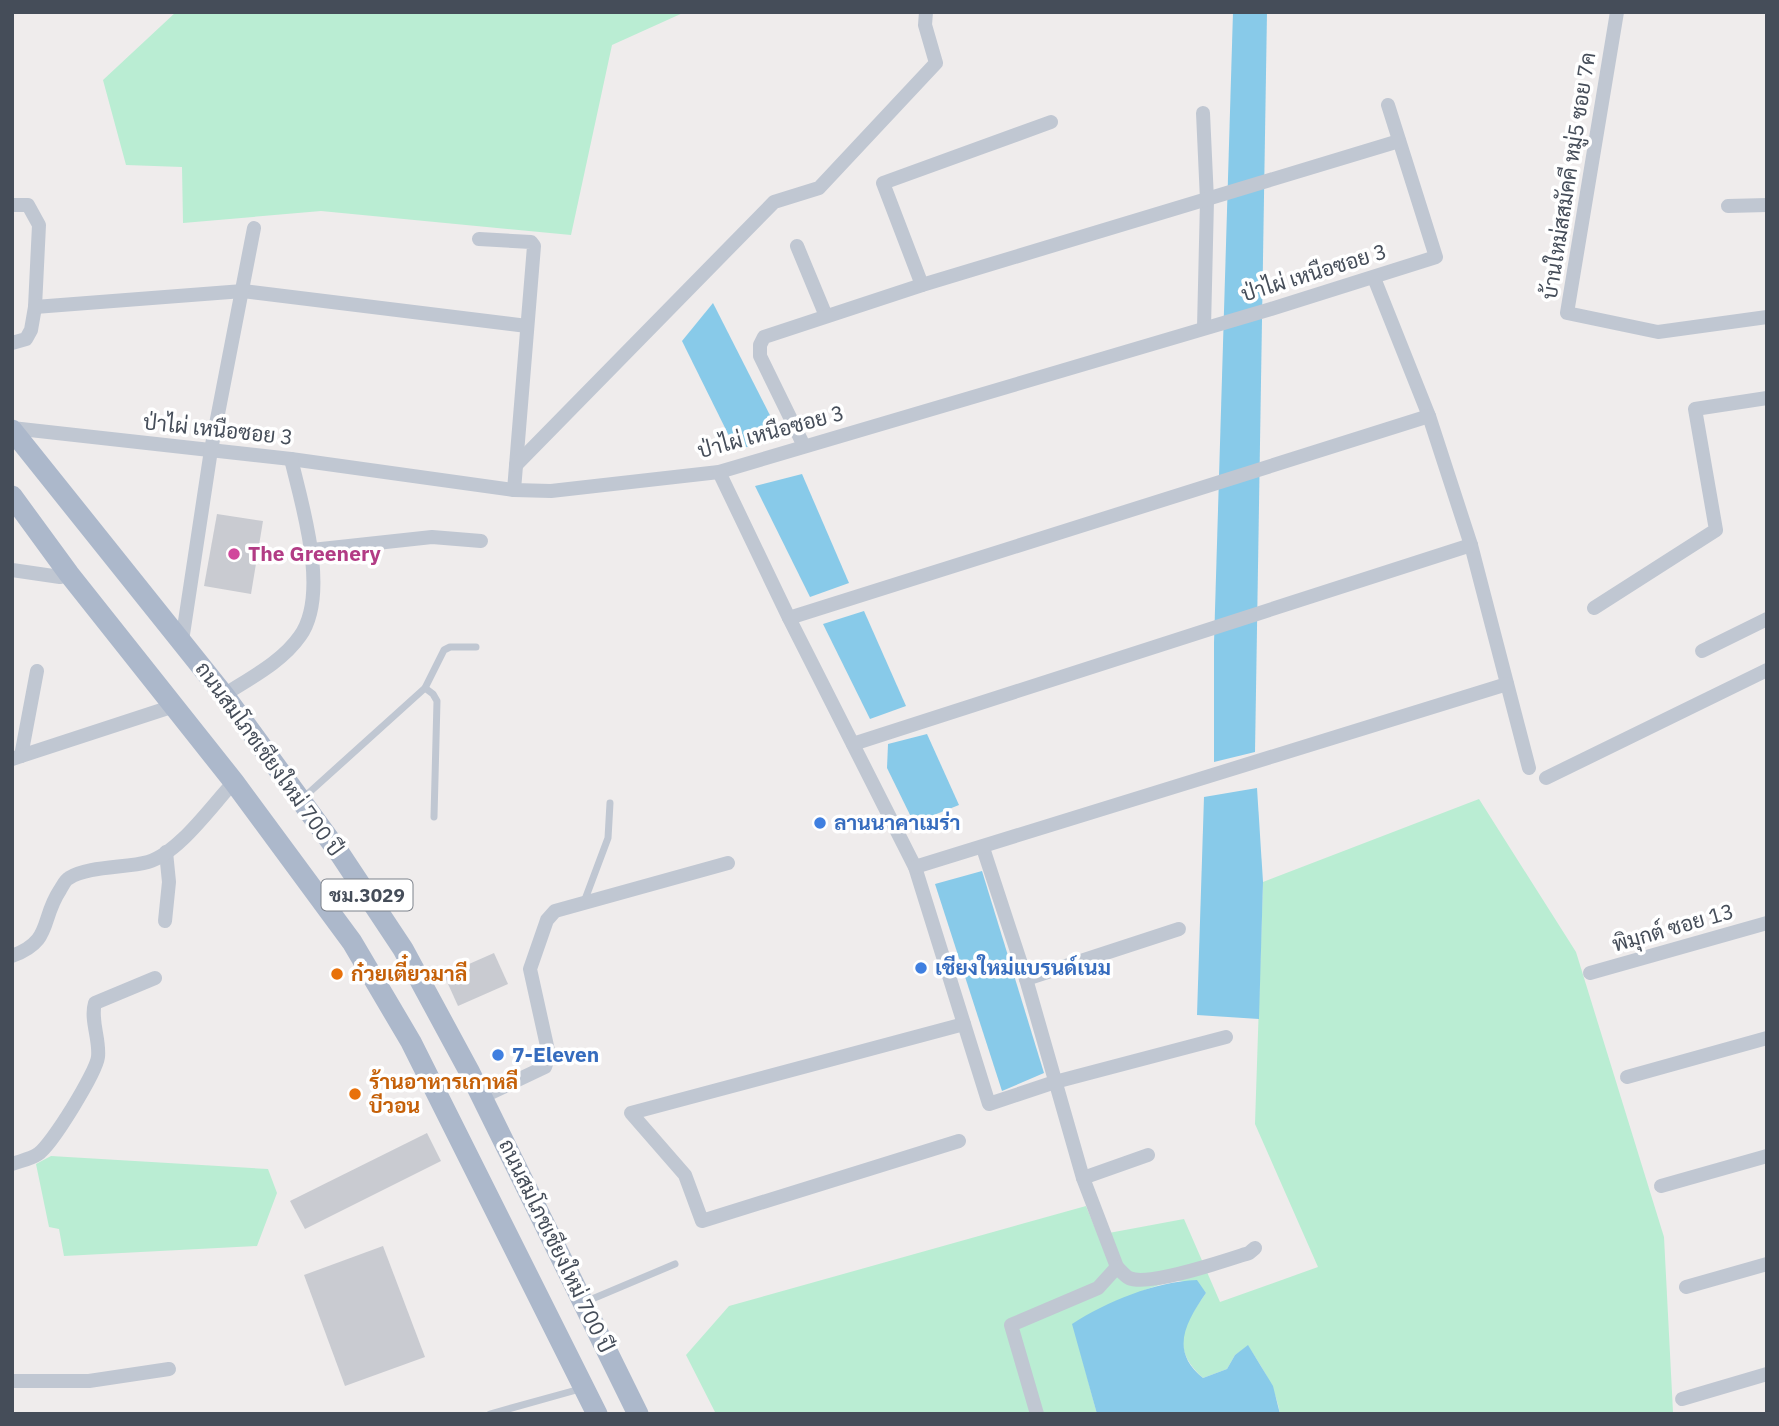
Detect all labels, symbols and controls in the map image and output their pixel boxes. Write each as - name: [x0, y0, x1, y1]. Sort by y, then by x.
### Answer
- street label: บ้านใหม่สสมัคคี หมู่5 ซอย 7ค: [1535, 50, 1603, 302]
- street label: ป่าไผ่ เหนือซอย 3: [1238, 237, 1390, 307]
- street label: ป่าไผ่ เหนือซอย 3: [694, 398, 847, 464]
- street label: ป่าไผ่ เหนือซอย 3: [142, 407, 294, 451]
- place label: The Greenery: [248, 539, 382, 567]
- marker: The Greenery: [226, 546, 242, 562]
- street label: ถนนสมโภชเชียงใหม่ 700 ปี: [190, 655, 350, 861]
- place label: ลานนาคาเมร่า: [834, 808, 960, 836]
- marker: ลานนาคาเมร่า: [812, 815, 828, 831]
- road number: ชม.3029: [322, 880, 412, 911]
- street label: พิมุกต์ ซอย 13: [1609, 896, 1737, 959]
- place label: เชียงใหม่แบรนด์เนม: [935, 953, 1111, 981]
- place label: ก๋วยเตี๋ยวมาลี: [351, 954, 467, 987]
- marker: เชียงใหม่แบรนด์เนม: [913, 960, 929, 976]
- marker: ก๋วยเตี๋ยวมาลี: [329, 966, 345, 982]
- place label: 7-Eleven: [512, 1040, 599, 1068]
- marker: 7-Eleven: [490, 1047, 506, 1063]
- place label: ร้านอาหารเกาหลี บีวอน: [369, 1067, 518, 1119]
- marker: ร้านอาหารเกาหลี บีวอน: [347, 1086, 363, 1102]
- street label: ถนนสมโภชเชียงใหม่ 700 ปี: [493, 1134, 621, 1357]

